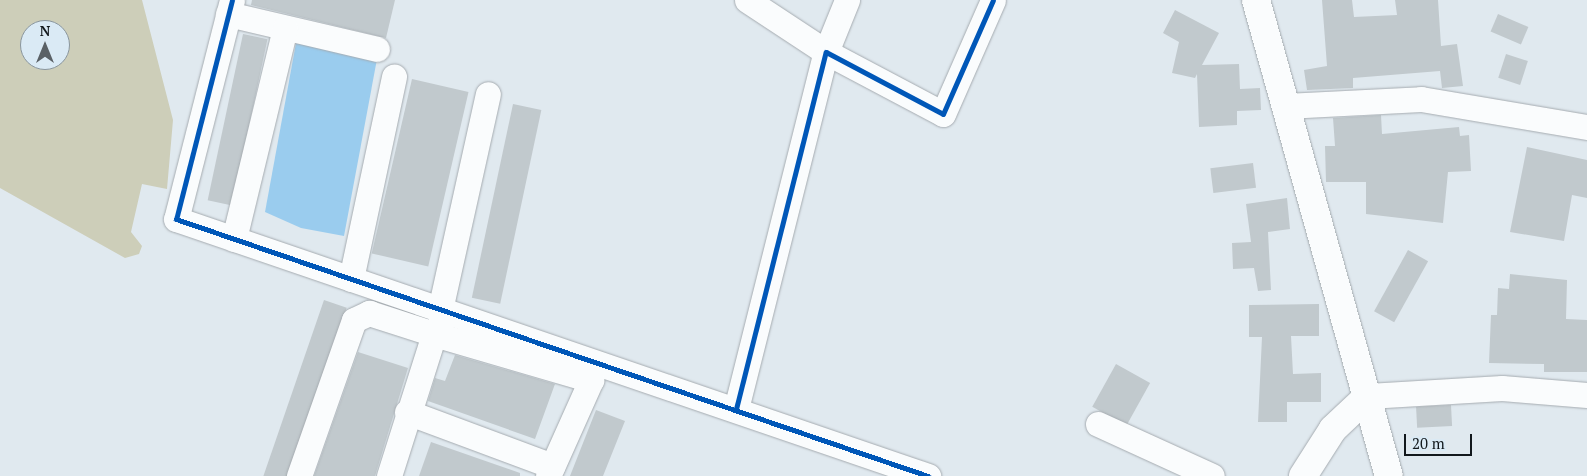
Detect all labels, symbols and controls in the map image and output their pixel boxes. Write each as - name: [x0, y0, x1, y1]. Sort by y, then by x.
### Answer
- north arrow: [20, 20, 70, 70]
- text: N: [40, 21, 50, 40]
- scale bar: [1407, 424, 1474, 456]
- text: 20 m: [1412, 433, 1445, 453]

